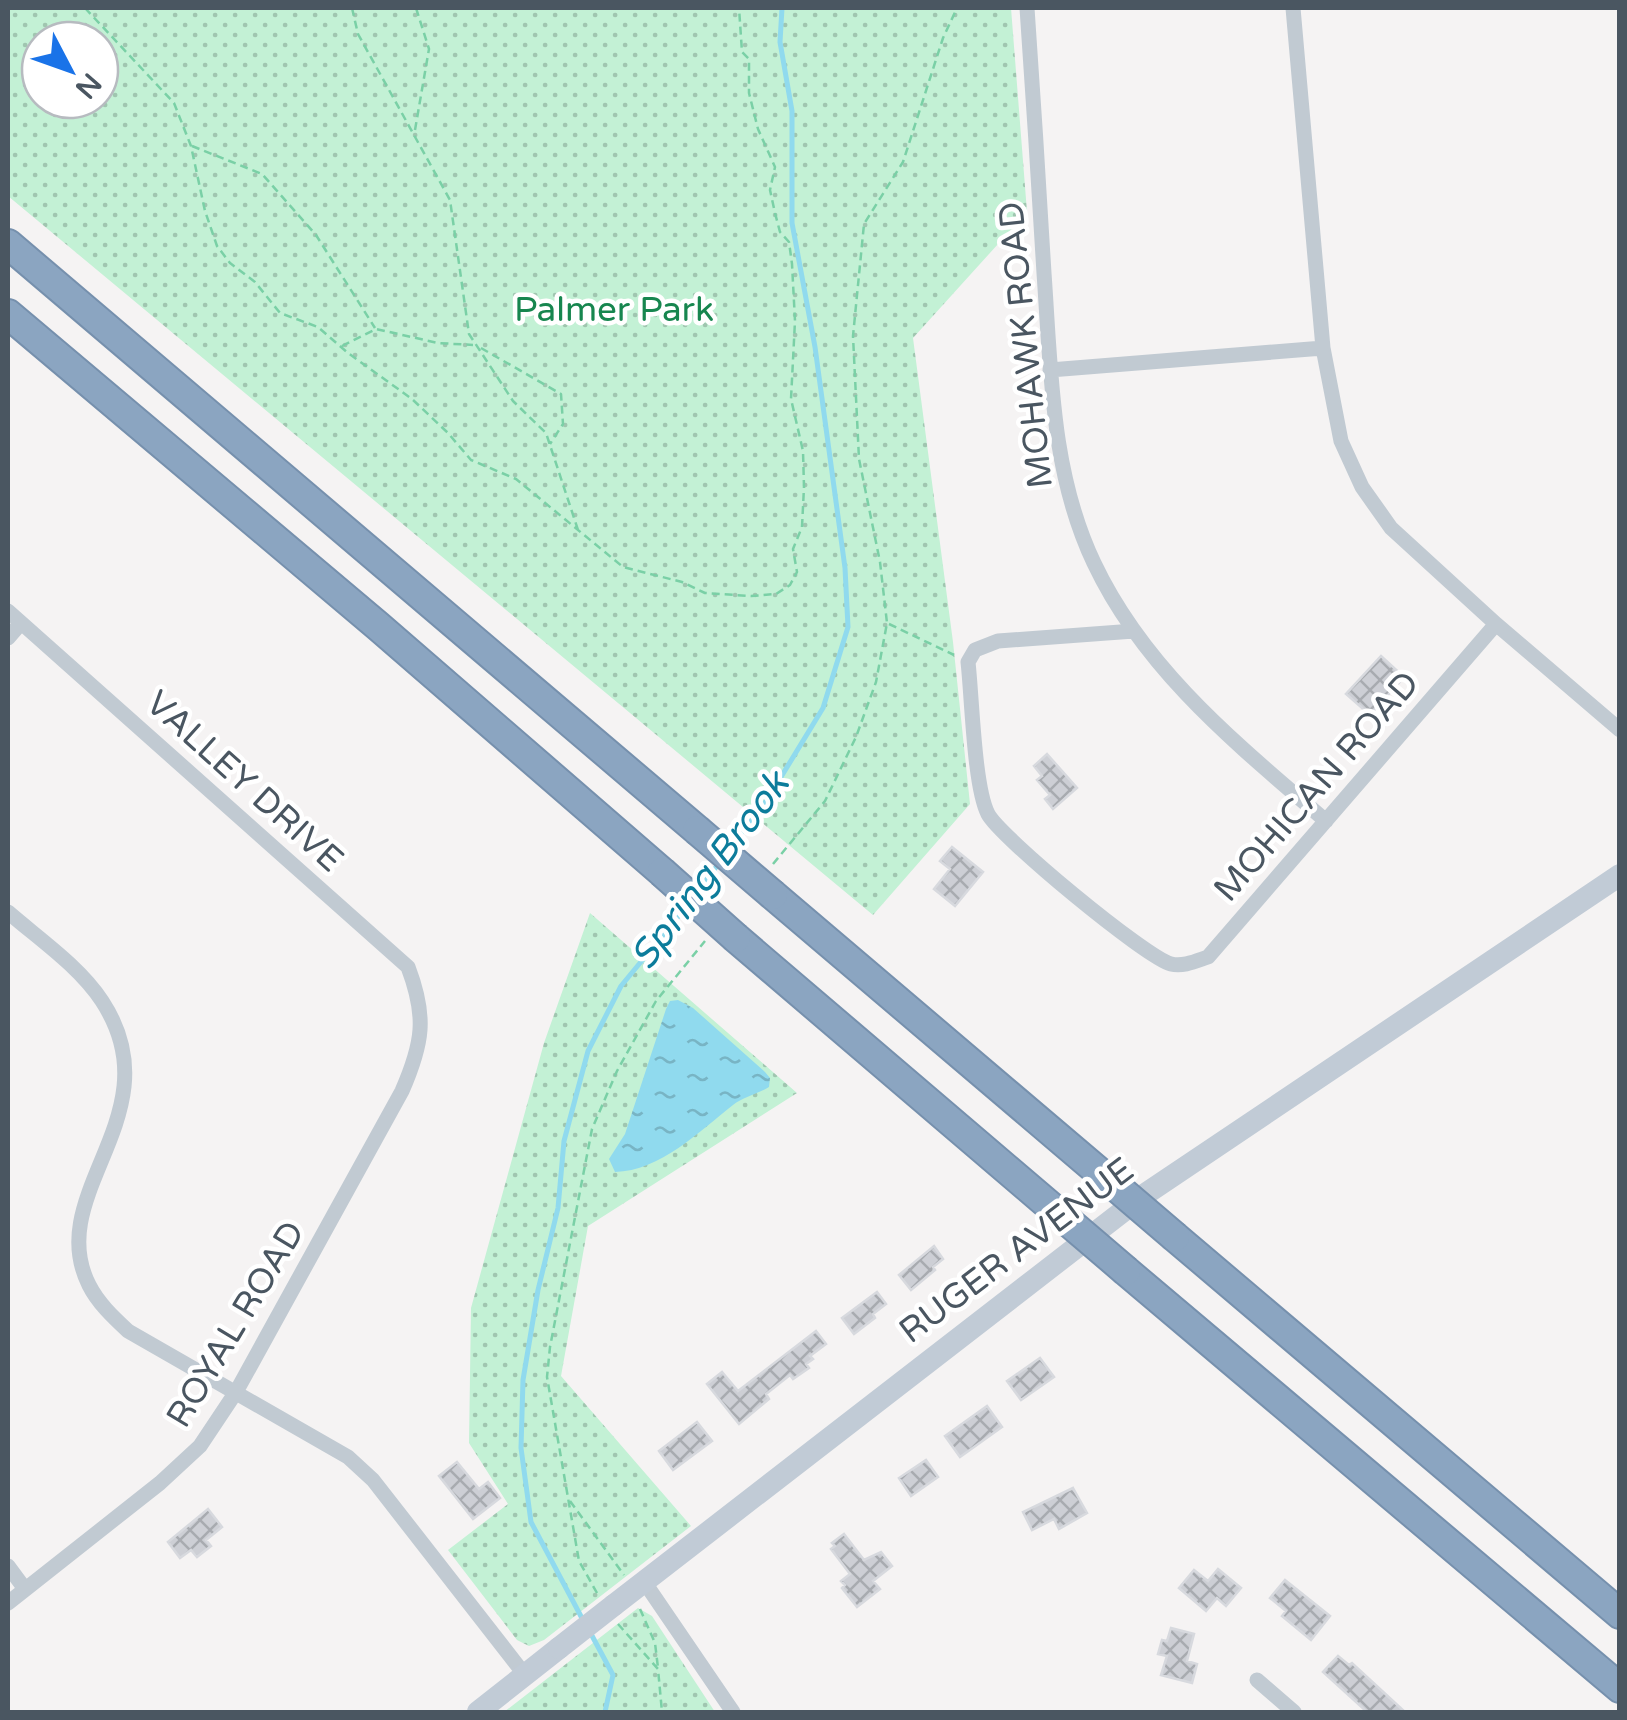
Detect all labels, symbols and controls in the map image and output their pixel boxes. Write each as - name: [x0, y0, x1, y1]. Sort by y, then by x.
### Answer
- north arrow: [20, 20, 120, 120]
- text: N: [68, 66, 108, 105]
- street label: MOHAWK ROAD: [990, 200, 1062, 490]
- park label: Palmer Park: [514, 289, 714, 331]
- street label: MOHICAN ROAD: [1205, 663, 1428, 910]
- street label: VALLEY DRIVE: [137, 682, 352, 881]
- water label: Spring Brook: [621, 761, 800, 978]
- street label: RUGER AVENUE: [891, 1149, 1142, 1353]
- street label: ROYAL ROAD: [158, 1214, 314, 1435]

